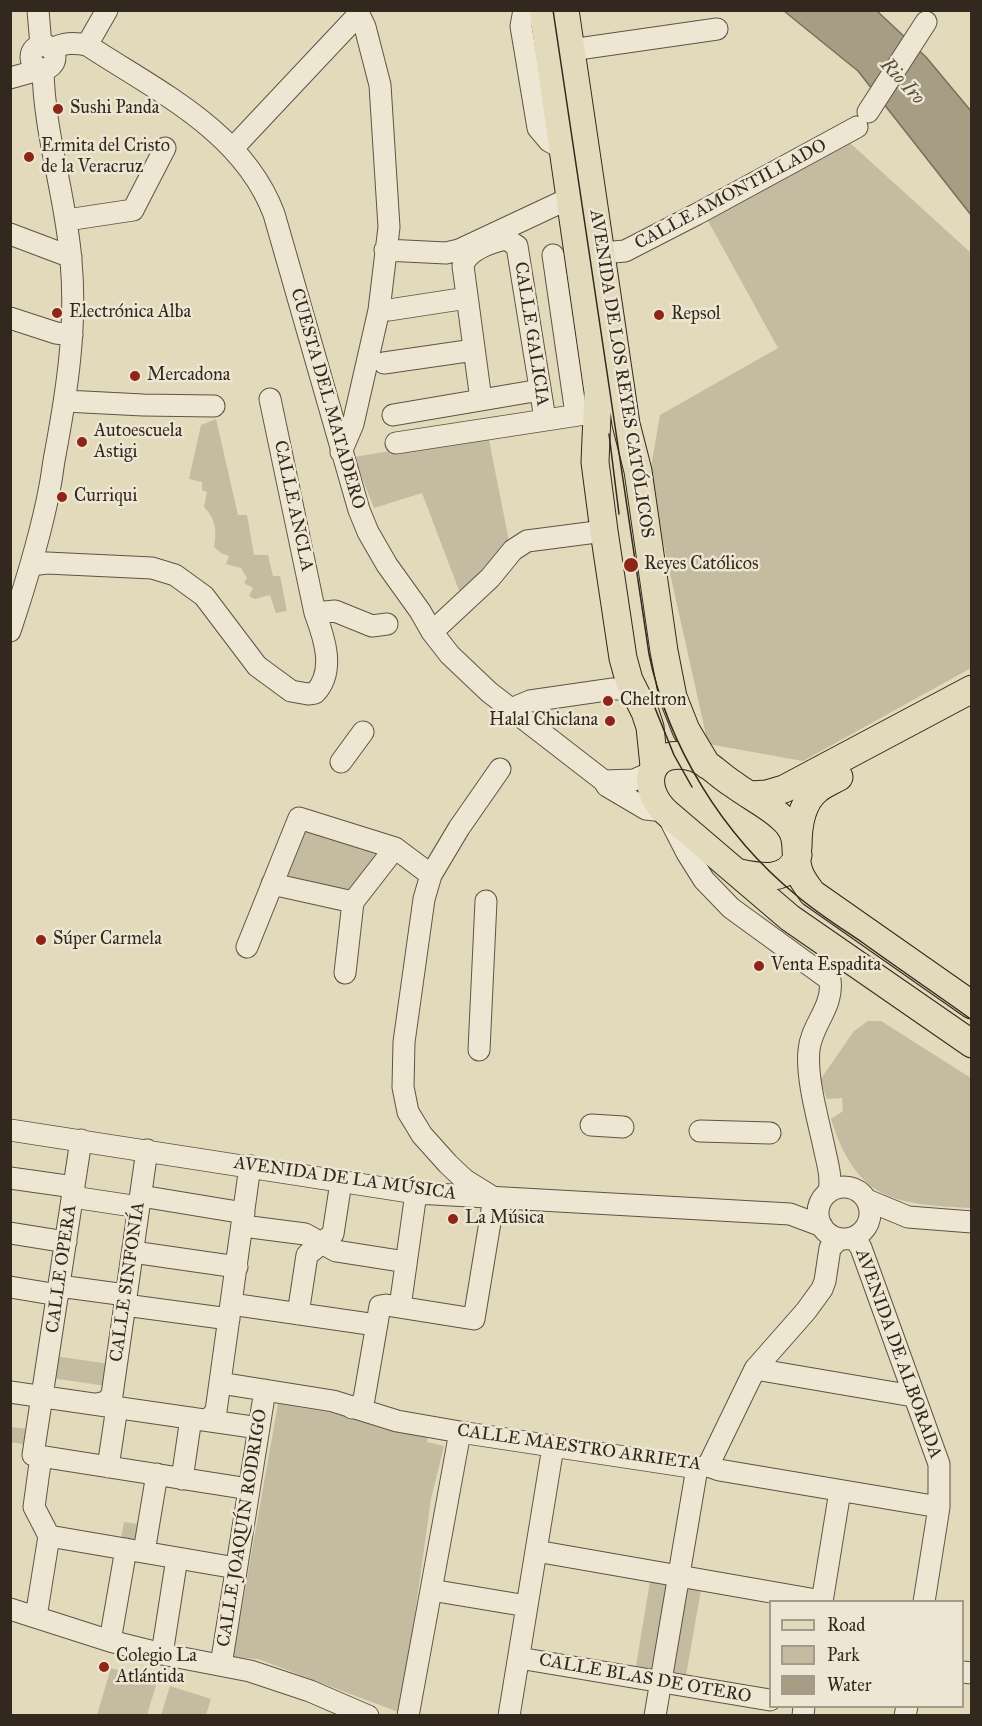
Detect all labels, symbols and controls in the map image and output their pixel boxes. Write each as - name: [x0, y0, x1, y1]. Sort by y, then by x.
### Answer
- water label: Rio Iro: [875, 54, 929, 110]
- place label: Sushi Panda: [70, 98, 159, 120]
- marker: Sushi Panda: [51, 102, 65, 116]
- street label: CALLE AMONTILLADO: [631, 135, 831, 255]
- place label: Ermita del Cristo de la Veracruz: [41, 136, 170, 178]
- marker: Ermita del Cristo de la Veracruz: [22, 150, 36, 164]
- street label: AVENIDA DE LOS REYES CATÓLICOS: [584, 208, 658, 540]
- street label: CALLE GALICIA: [509, 260, 553, 408]
- street label: CUESTA DEL MATADERO: [285, 286, 369, 512]
- place label: Electrónica Alba: [69, 302, 191, 324]
- place label: Repsol: [671, 304, 721, 326]
- marker: Electrónica Alba: [50, 306, 64, 320]
- marker: Repsol: [652, 308, 666, 322]
- place label: Mercadona: [147, 365, 230, 387]
- marker: Mercadona: [128, 369, 142, 383]
- place label: Autoescuela Astigi: [94, 421, 182, 464]
- marker: Autoescuela Astigi: [75, 435, 89, 449]
- street label: CALLE ANCLA: [269, 439, 317, 573]
- place label: Curriqui: [74, 486, 137, 508]
- marker: Curriqui: [55, 490, 69, 504]
- place label: Reyes Católicos: [644, 554, 759, 576]
- marker: Reyes Católicos: [622, 556, 640, 574]
- place label: Cheltron: [620, 690, 686, 712]
- marker: Cheltron: [601, 694, 615, 708]
- place label: Halal Chiclana: [489, 710, 598, 732]
- marker: Halal Chiclana: [603, 714, 617, 728]
- place label: Súper Carmela: [53, 929, 162, 951]
- marker: Súper Carmela: [34, 933, 48, 947]
- place label: Venta Espadita: [771, 955, 881, 977]
- marker: Venta Espadita: [752, 959, 766, 973]
- street label: AVENIDA DE LA MÚSICA: [232, 1153, 458, 1205]
- street label: CALLE SINFONÍA: [106, 1201, 150, 1363]
- street label: CALLE OPERA: [42, 1203, 82, 1335]
- place label: La Música: [465, 1208, 544, 1230]
- marker: La Música: [446, 1212, 460, 1226]
- street label: AVENIDA DE ALBORADA: [850, 1246, 946, 1462]
- street label: CALLE JOAQUÍN RODRIGO: [214, 1408, 272, 1648]
- street label: CALLE MAESTRO ARRIETA: [456, 1420, 702, 1476]
- legend: [769, 1600, 964, 1708]
- text: Road: [827, 1614, 865, 1636]
- text: Park: [827, 1644, 860, 1666]
- place label: Colegio La Atlántida: [116, 1646, 197, 1688]
- street label: CALLE BLAS DE OTERO: [537, 1650, 753, 1708]
- marker: Colegio La Atlántida: [97, 1660, 111, 1674]
- text: Water: [827, 1674, 871, 1696]

